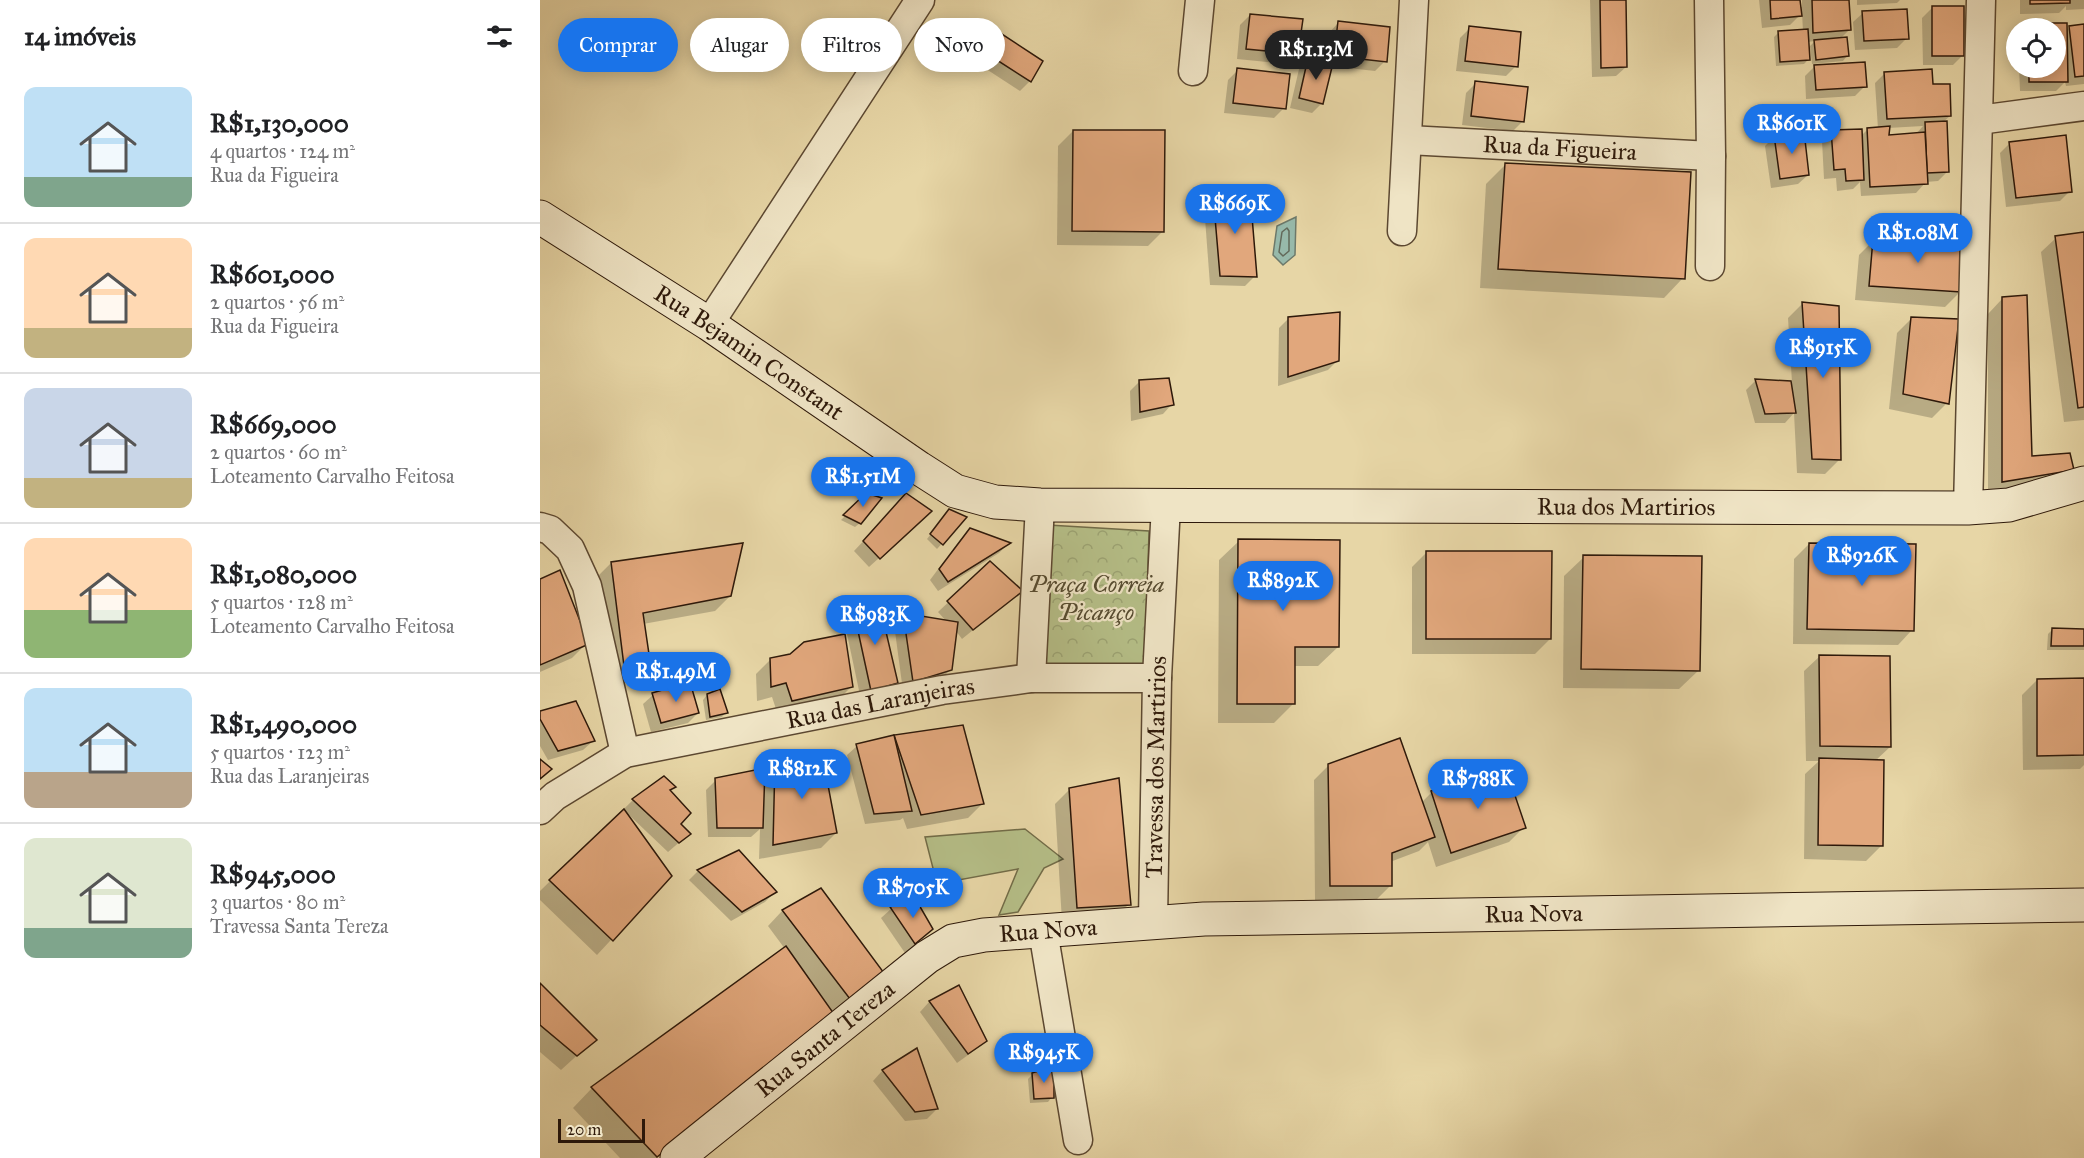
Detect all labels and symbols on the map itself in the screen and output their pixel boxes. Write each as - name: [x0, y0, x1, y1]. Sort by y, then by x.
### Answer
- pin: R$1.13M: [1261, 30, 1371, 81]
- pin: R$601K: [1743, 104, 1841, 155]
- street label: Rua da Figueira: [1482, 129, 1639, 167]
- pin: R$669K: [1186, 184, 1284, 235]
- pin: R$1.08M: [1863, 213, 1973, 264]
- street label: Rua Bejamin Constant: [649, 278, 850, 427]
- pin: R$915K: [1774, 328, 1872, 379]
- pin: R$1.51M: [808, 457, 918, 508]
- street label: Rua dos Martirios: [1537, 492, 1715, 522]
- pin: R$926K: [1813, 536, 1911, 587]
- pin: R$892K: [1234, 561, 1332, 612]
- park label: Praça Correia Picanço: [1027, 569, 1165, 627]
- pin: R$983K: [826, 595, 924, 646]
- pin: R$1.49M: [621, 652, 731, 703]
- street label: Travessa dos Martirios: [1139, 655, 1173, 879]
- street label: Rua das Laranjeiras: [784, 671, 976, 736]
- pin: R$812K: [753, 749, 851, 800]
- pin: R$788K: [1429, 759, 1527, 810]
- pin: R$705K: [864, 868, 962, 919]
- street label: Rua Nova: [1484, 898, 1584, 930]
- street label: Rua Nova: [998, 912, 1099, 949]
- street label: Rua Santa Tereza: [749, 973, 901, 1104]
- pin: R$945K: [995, 1033, 1093, 1084]
- scale bar: [558, 1116, 645, 1144]

